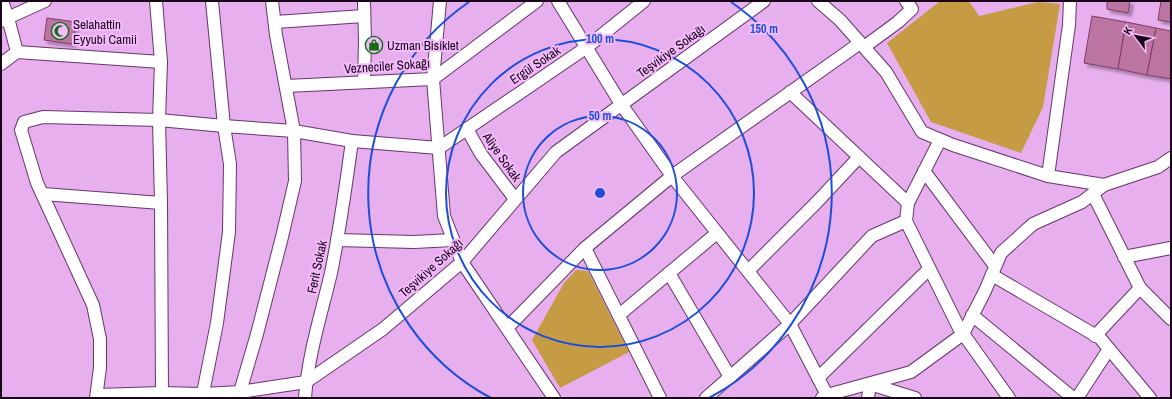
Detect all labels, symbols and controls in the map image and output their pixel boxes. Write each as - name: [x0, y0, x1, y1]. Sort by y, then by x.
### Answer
- place label: Selahattin Eyyubi Camii: [73, 16, 137, 48]
- north arrow: [1116, 16, 1156, 56]
- street label: Teşvikiye Sokağı: [633, 20, 709, 82]
- mosque icon: Selahattin Eyyubi Camii: [50, 21, 70, 41]
- text: 150 m: [750, 21, 778, 37]
- text: K: [1120, 24, 1135, 37]
- text: 100 m: [586, 31, 614, 47]
- shop icon: Uzman Bisiklet: [364, 35, 384, 55]
- place label: Uzman Bisiklet: [387, 37, 459, 54]
- street label: Ergül Sokak: [506, 42, 564, 88]
- street label: Vezneciler Sokağı: [344, 55, 430, 77]
- text: 50 m: [589, 108, 611, 124]
- street label: Aliye Sokak: [478, 128, 525, 185]
- centre of rings: [593, 186, 607, 200]
- street label: Teşvikiye Sokağı: [395, 235, 467, 301]
- street label: Ferit Sokak: [303, 238, 331, 295]

